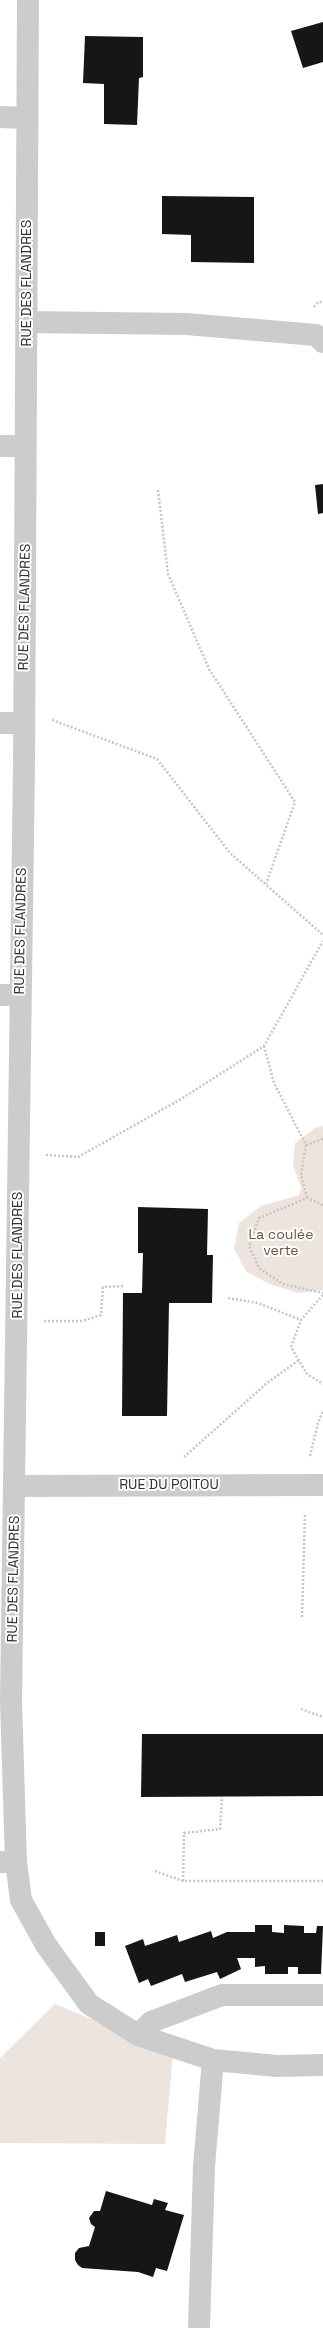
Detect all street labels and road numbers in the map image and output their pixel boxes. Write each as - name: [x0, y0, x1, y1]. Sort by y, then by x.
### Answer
- street label: RUE DES FLANDRES: [19, 220, 35, 346]
- street label: RUE DES FLANDRES: [15, 543, 35, 671]
- street label: RUE DES FLANDRES: [11, 867, 31, 995]
- street label: RUE DES FLANDRES: [10, 1192, 26, 1318]
- street label: RUE DU POITOU: [119, 1477, 219, 1493]
- street label: RUE DES FLANDRES: [4, 1515, 24, 1643]

